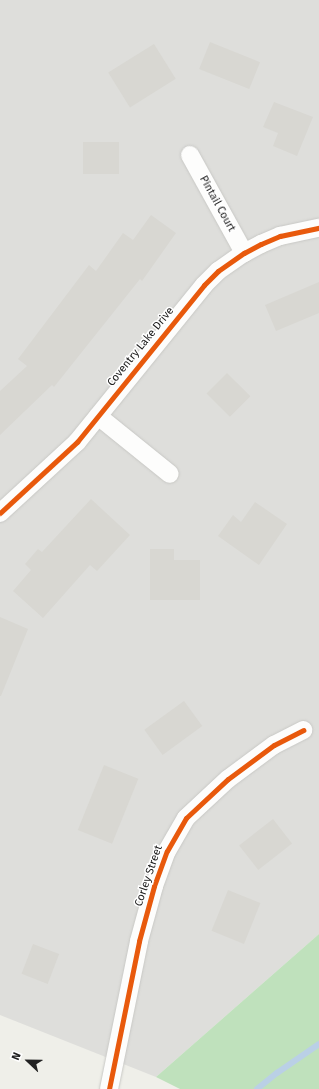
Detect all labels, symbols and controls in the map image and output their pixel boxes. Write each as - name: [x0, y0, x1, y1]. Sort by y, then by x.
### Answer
- street label: Pintail Court: [196, 174, 238, 234]
- street label: Coventry Lake Drive: [105, 305, 177, 389]
- street label: Corley Street: [132, 844, 166, 908]
- north arrow: [8, 1041, 48, 1081]
- text: N: [9, 1051, 24, 1062]

